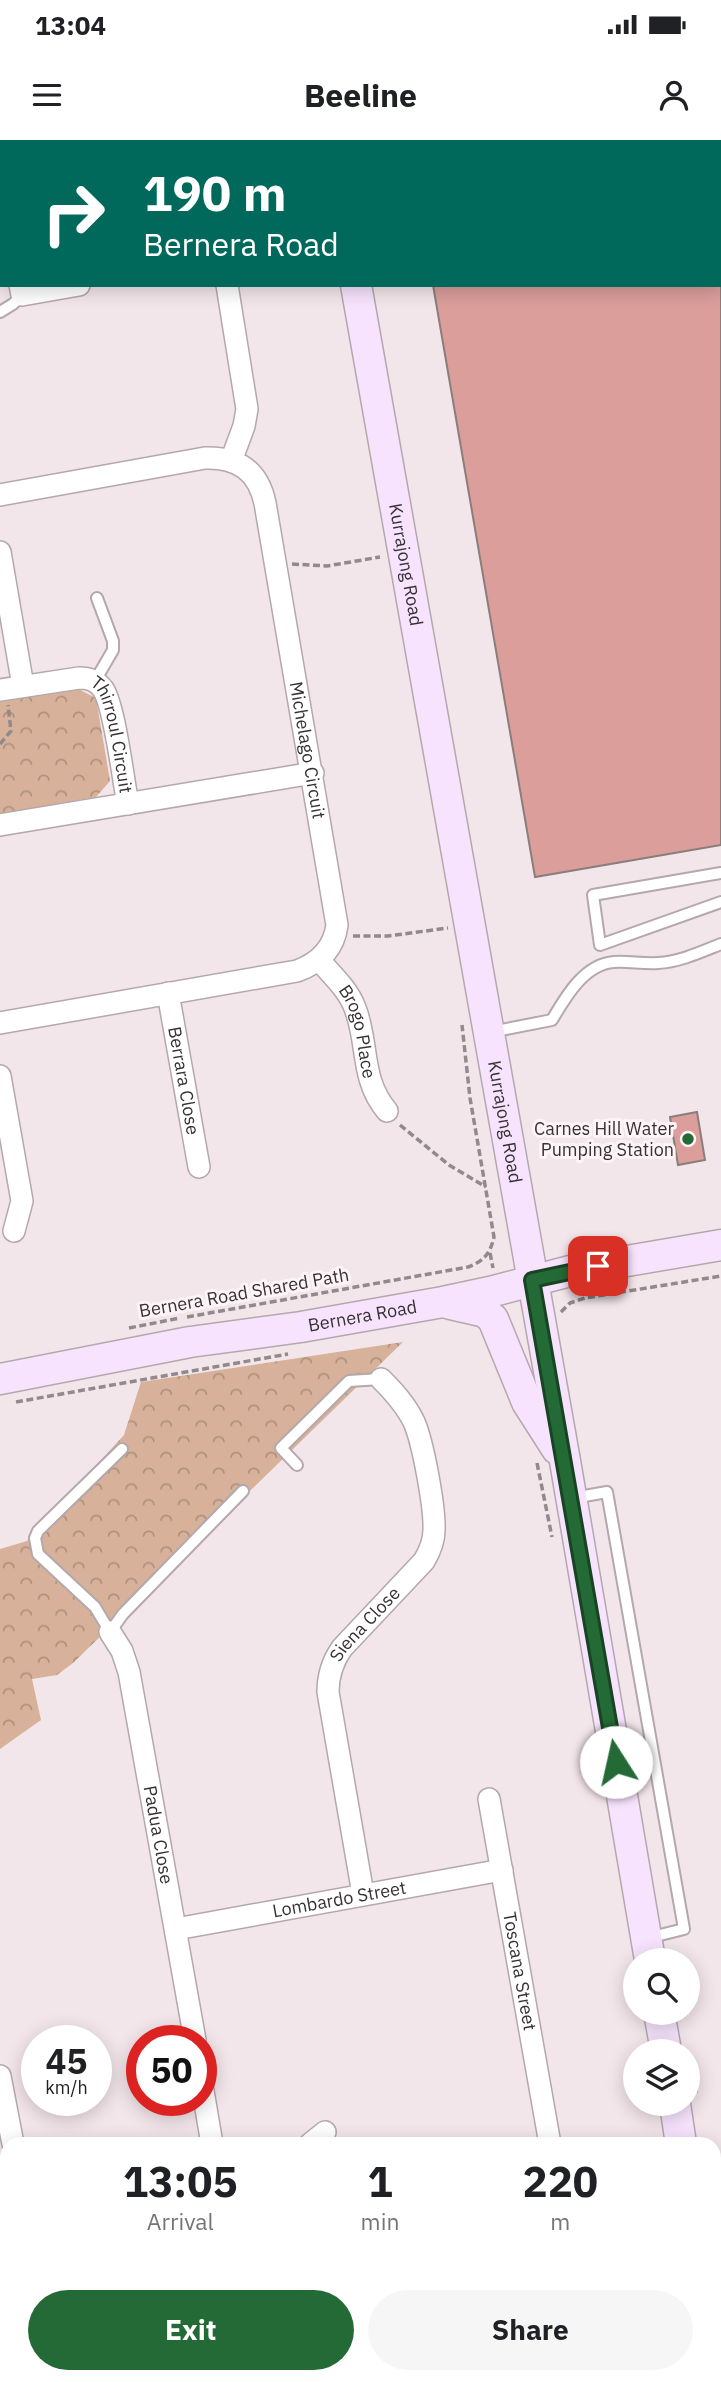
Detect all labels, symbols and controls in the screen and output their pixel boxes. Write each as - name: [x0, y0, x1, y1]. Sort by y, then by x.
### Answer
- text: 13:04: [35, 8, 106, 42]
- text: Beeline: [304, 74, 417, 116]
- icon: menu: [28, 76, 66, 114]
- icon: person: [655, 76, 693, 114]
- text: 190 m: [143, 161, 287, 224]
- icon: right: [28, 168, 119, 259]
- text: Bernera Road: [143, 223, 339, 265]
- street label: Kurrajong Road: [384, 501, 428, 628]
- street label: Thirroul Circuit: [86, 670, 138, 795]
- street label: Michelago Circuit: [285, 680, 331, 821]
- street label: Brogo Place: [334, 980, 381, 1081]
- street label: Berrara Close: [163, 1025, 205, 1137]
- street label: Kurrajong Road: [483, 1059, 527, 1185]
- place label: Carnes Hill Water Pumping Station: [534, 1117, 674, 1161]
- marker: Carnes Hill Water Pumping Station: [680, 1131, 696, 1147]
- pin: [568, 1236, 628, 1296]
- icon: arrive: [579, 1247, 617, 1285]
- street label: Bernera Road Shared Path: [137, 1263, 351, 1322]
- street label: Bernera Road: [306, 1295, 419, 1337]
- street label: Siena Close: [324, 1582, 405, 1665]
- position arrow: [579, 1725, 653, 1799]
- street label: Padua Close: [139, 1784, 179, 1886]
- street label: Lombardo Street: [271, 1876, 408, 1922]
- street label: Toscana Street: [498, 1910, 542, 2032]
- map controls: [623, 1948, 700, 2116]
- button: search: [623, 1948, 700, 2025]
- speed limit sign: 50: [126, 2025, 217, 2116]
- text: 45: [45, 2038, 88, 2084]
- button: layers: [623, 2039, 700, 2116]
- text: km/h: [45, 2076, 88, 2099]
- text: 13:05: [123, 2154, 238, 2209]
- text: 1: [367, 2154, 393, 2209]
- text: 220: [522, 2154, 598, 2209]
- text: Arrival: [147, 2206, 214, 2236]
- text: min: [361, 2206, 399, 2236]
- text: m: [550, 2206, 570, 2236]
- button: Exit: [28, 2290, 354, 2370]
- button: Share: [368, 2290, 693, 2370]

